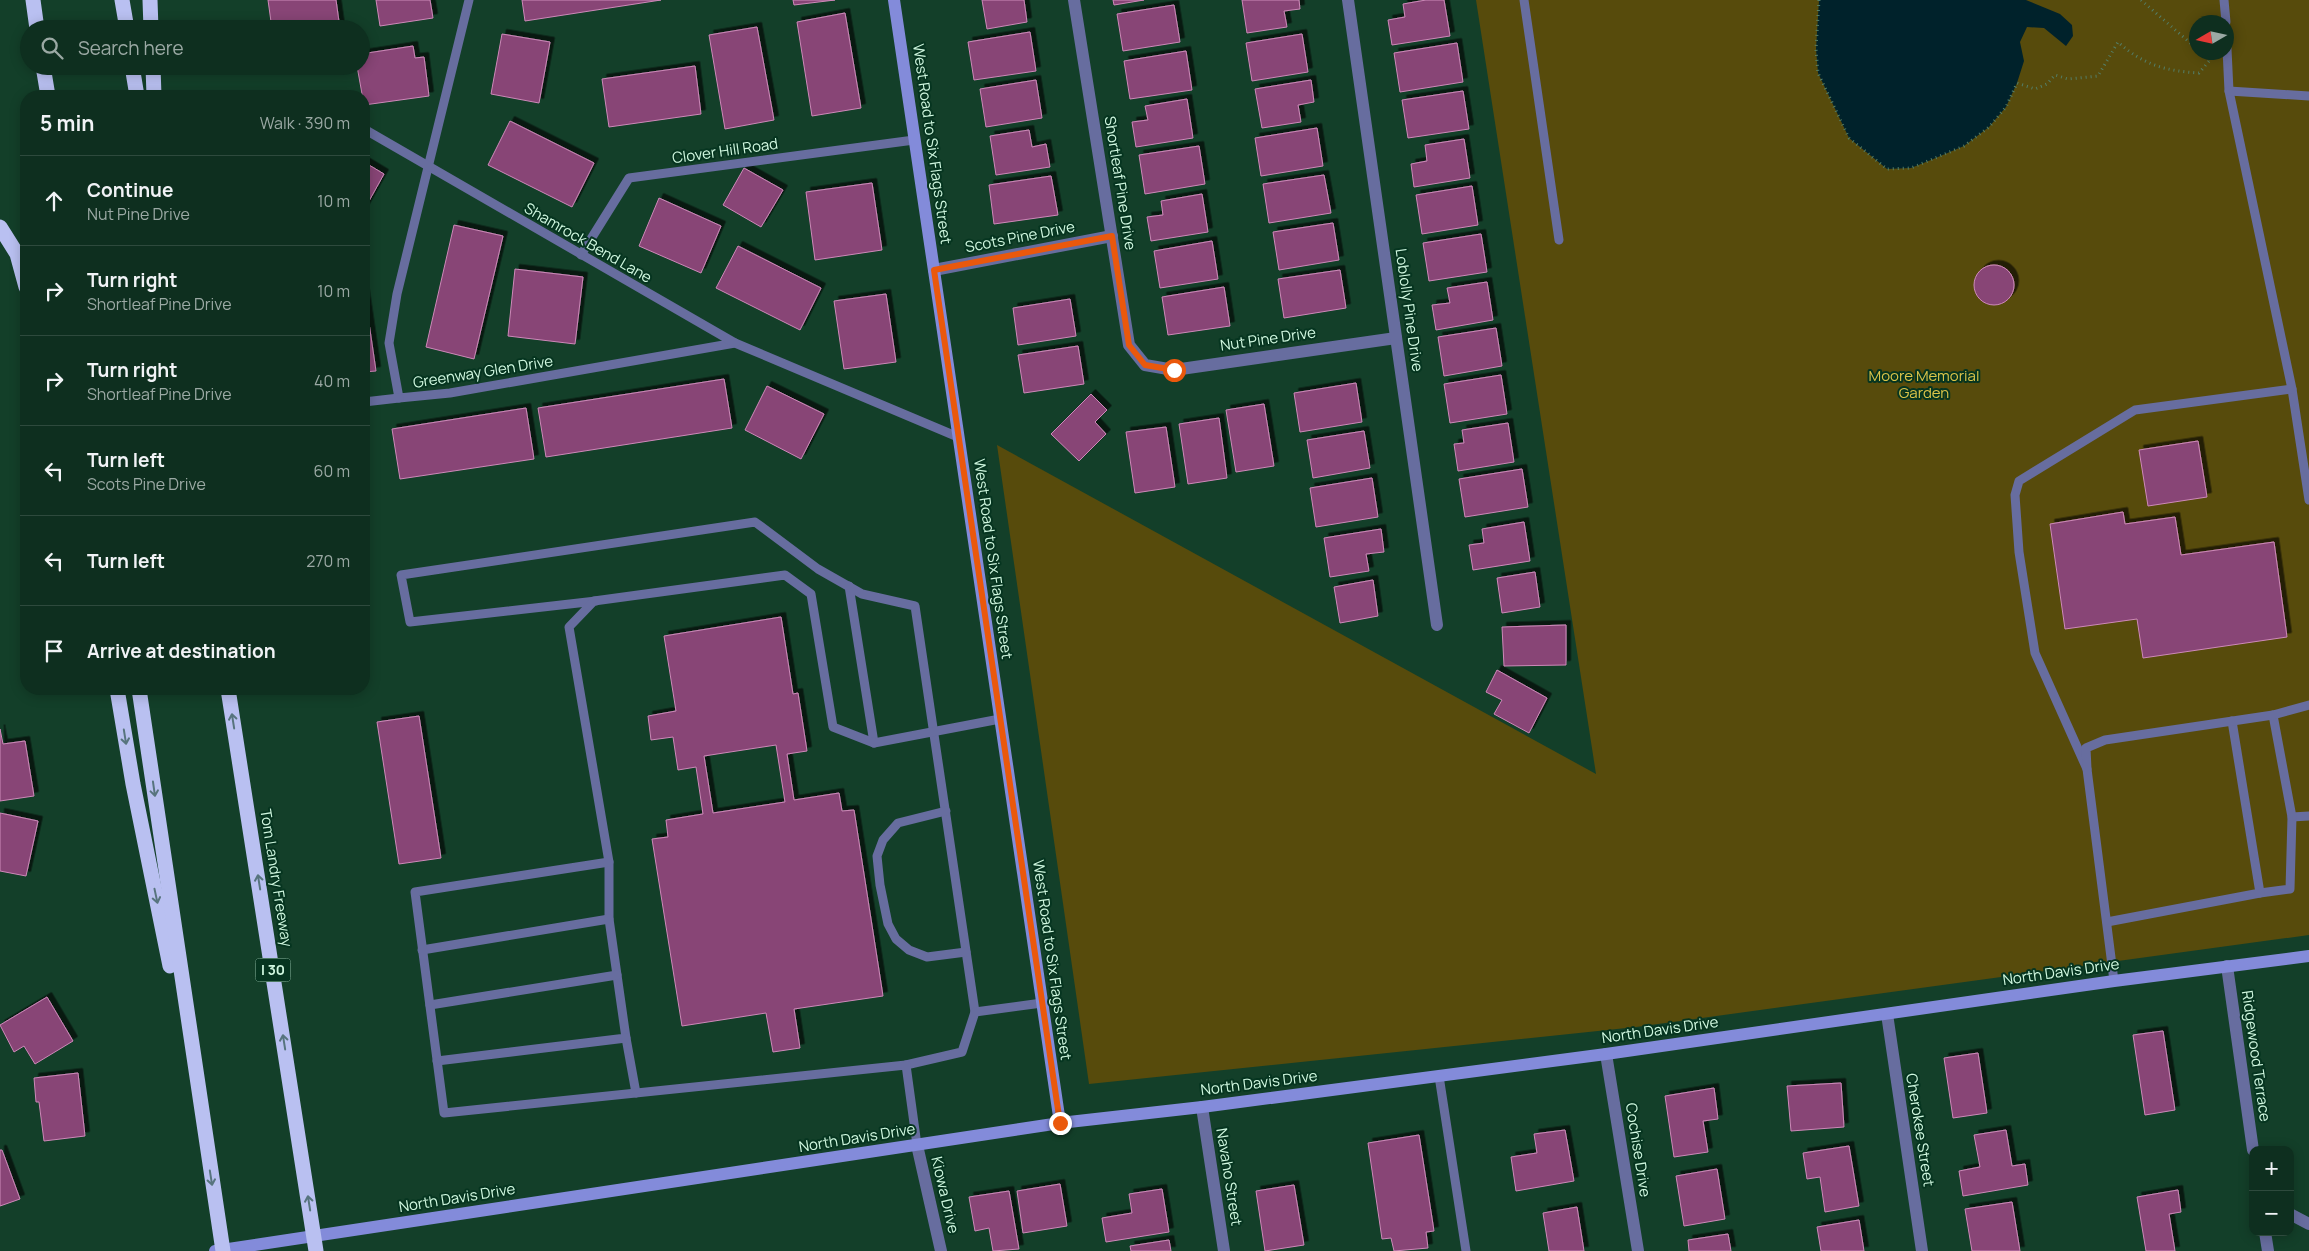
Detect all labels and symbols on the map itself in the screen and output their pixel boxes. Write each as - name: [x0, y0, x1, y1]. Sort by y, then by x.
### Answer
- north arrow: [2189, 15, 2234, 60]
- street label: West Road to Six Flags Street: [908, 43, 957, 245]
- street label: Shortleaf Pine Drive: [1100, 114, 1141, 252]
- street label: Clover Hill Road: [671, 133, 779, 168]
- street label: Shamrock Bend Lane: [521, 197, 656, 288]
- street label: Scots Pine Drive: [963, 216, 1077, 257]
- street label: Loblolly Pine Drive: [1390, 247, 1429, 373]
- street label: Nut Pine Drive: [1219, 321, 1317, 356]
- street label: Greenway Glen Drive: [411, 350, 555, 393]
- route start: [1163, 359, 1186, 382]
- park label: Moore Memorial Garden: [1869, 365, 1979, 403]
- street label: West Road to Six Flags Street: [969, 458, 1018, 660]
- one-way arrow: [228, 714, 238, 730]
- one-way arrow: [121, 728, 131, 744]
- one-way arrow: [149, 781, 159, 797]
- street label: Tom Landry Freeway: [255, 808, 298, 948]
- street label: West Road to Six Flags Street: [1028, 859, 1077, 1061]
- one-way arrow: [254, 874, 264, 890]
- one-way arrow: [152, 888, 161, 904]
- street label: North Davis Drive: [2001, 953, 2121, 990]
- road number: I 30: [256, 958, 290, 982]
- street label: Ridgewood Terrace: [2237, 989, 2276, 1123]
- street label: North Davis Drive: [1600, 1011, 1720, 1048]
- one-way arrow: [278, 1035, 288, 1051]
- street label: North Davis Drive: [1199, 1065, 1319, 1100]
- street label: Cherokee Street: [1901, 1072, 1940, 1188]
- street label: Cochise Drive: [1621, 1101, 1656, 1199]
- route end: [1049, 1112, 1072, 1135]
- street label: North Davis Drive: [797, 1118, 917, 1157]
- street label: Navaho Street: [1211, 1127, 1248, 1227]
- street label: Kiowa Drive: [926, 1154, 965, 1236]
- one-way arrow: [207, 1169, 217, 1185]
- street label: North Davis Drive: [397, 1178, 517, 1217]
- one-way arrow: [303, 1195, 313, 1211]

